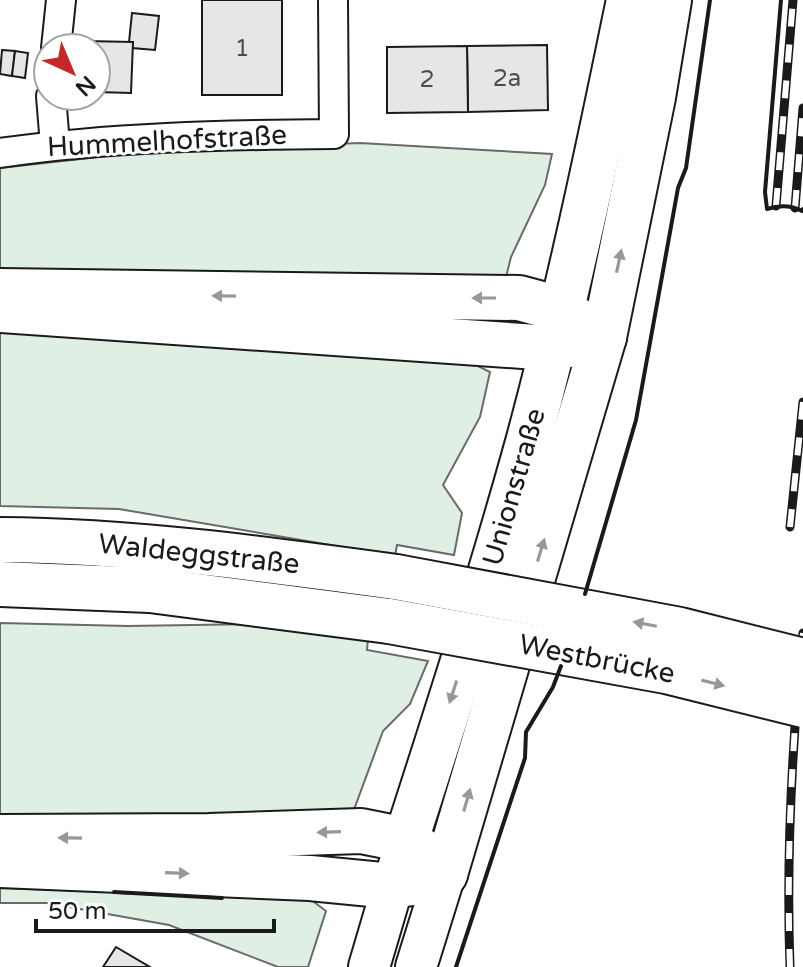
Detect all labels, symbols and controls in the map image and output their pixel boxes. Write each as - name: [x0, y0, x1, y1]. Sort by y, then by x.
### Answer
- north arrow: [32, 32, 112, 112]
- house number: 1: [234, 34, 250, 63]
- house number: 2a: [493, 64, 521, 93]
- house number: 2: [419, 65, 435, 94]
- text: N: [70, 70, 101, 101]
- street label: Hummelhofstraße: [46, 118, 288, 164]
- one-way arrow: [614, 248, 626, 273]
- one-way arrow: [211, 290, 236, 302]
- one-way arrow: [471, 292, 496, 304]
- street label: Unionstraße: [475, 404, 553, 570]
- street label: Waldeggstraße: [97, 527, 301, 581]
- one-way arrow: [535, 538, 548, 562]
- one-way arrow: [633, 617, 658, 629]
- street label: Westbrücke: [516, 627, 678, 691]
- one-way arrow: [700, 677, 725, 689]
- one-way arrow: [446, 680, 459, 704]
- one-way arrow: [461, 787, 474, 811]
- one-way arrow: [316, 825, 341, 838]
- one-way arrow: [57, 832, 82, 844]
- one-way arrow: [165, 866, 190, 879]
- scale bar: [36, 883, 274, 933]
- text: 50 m: [48, 897, 106, 926]

